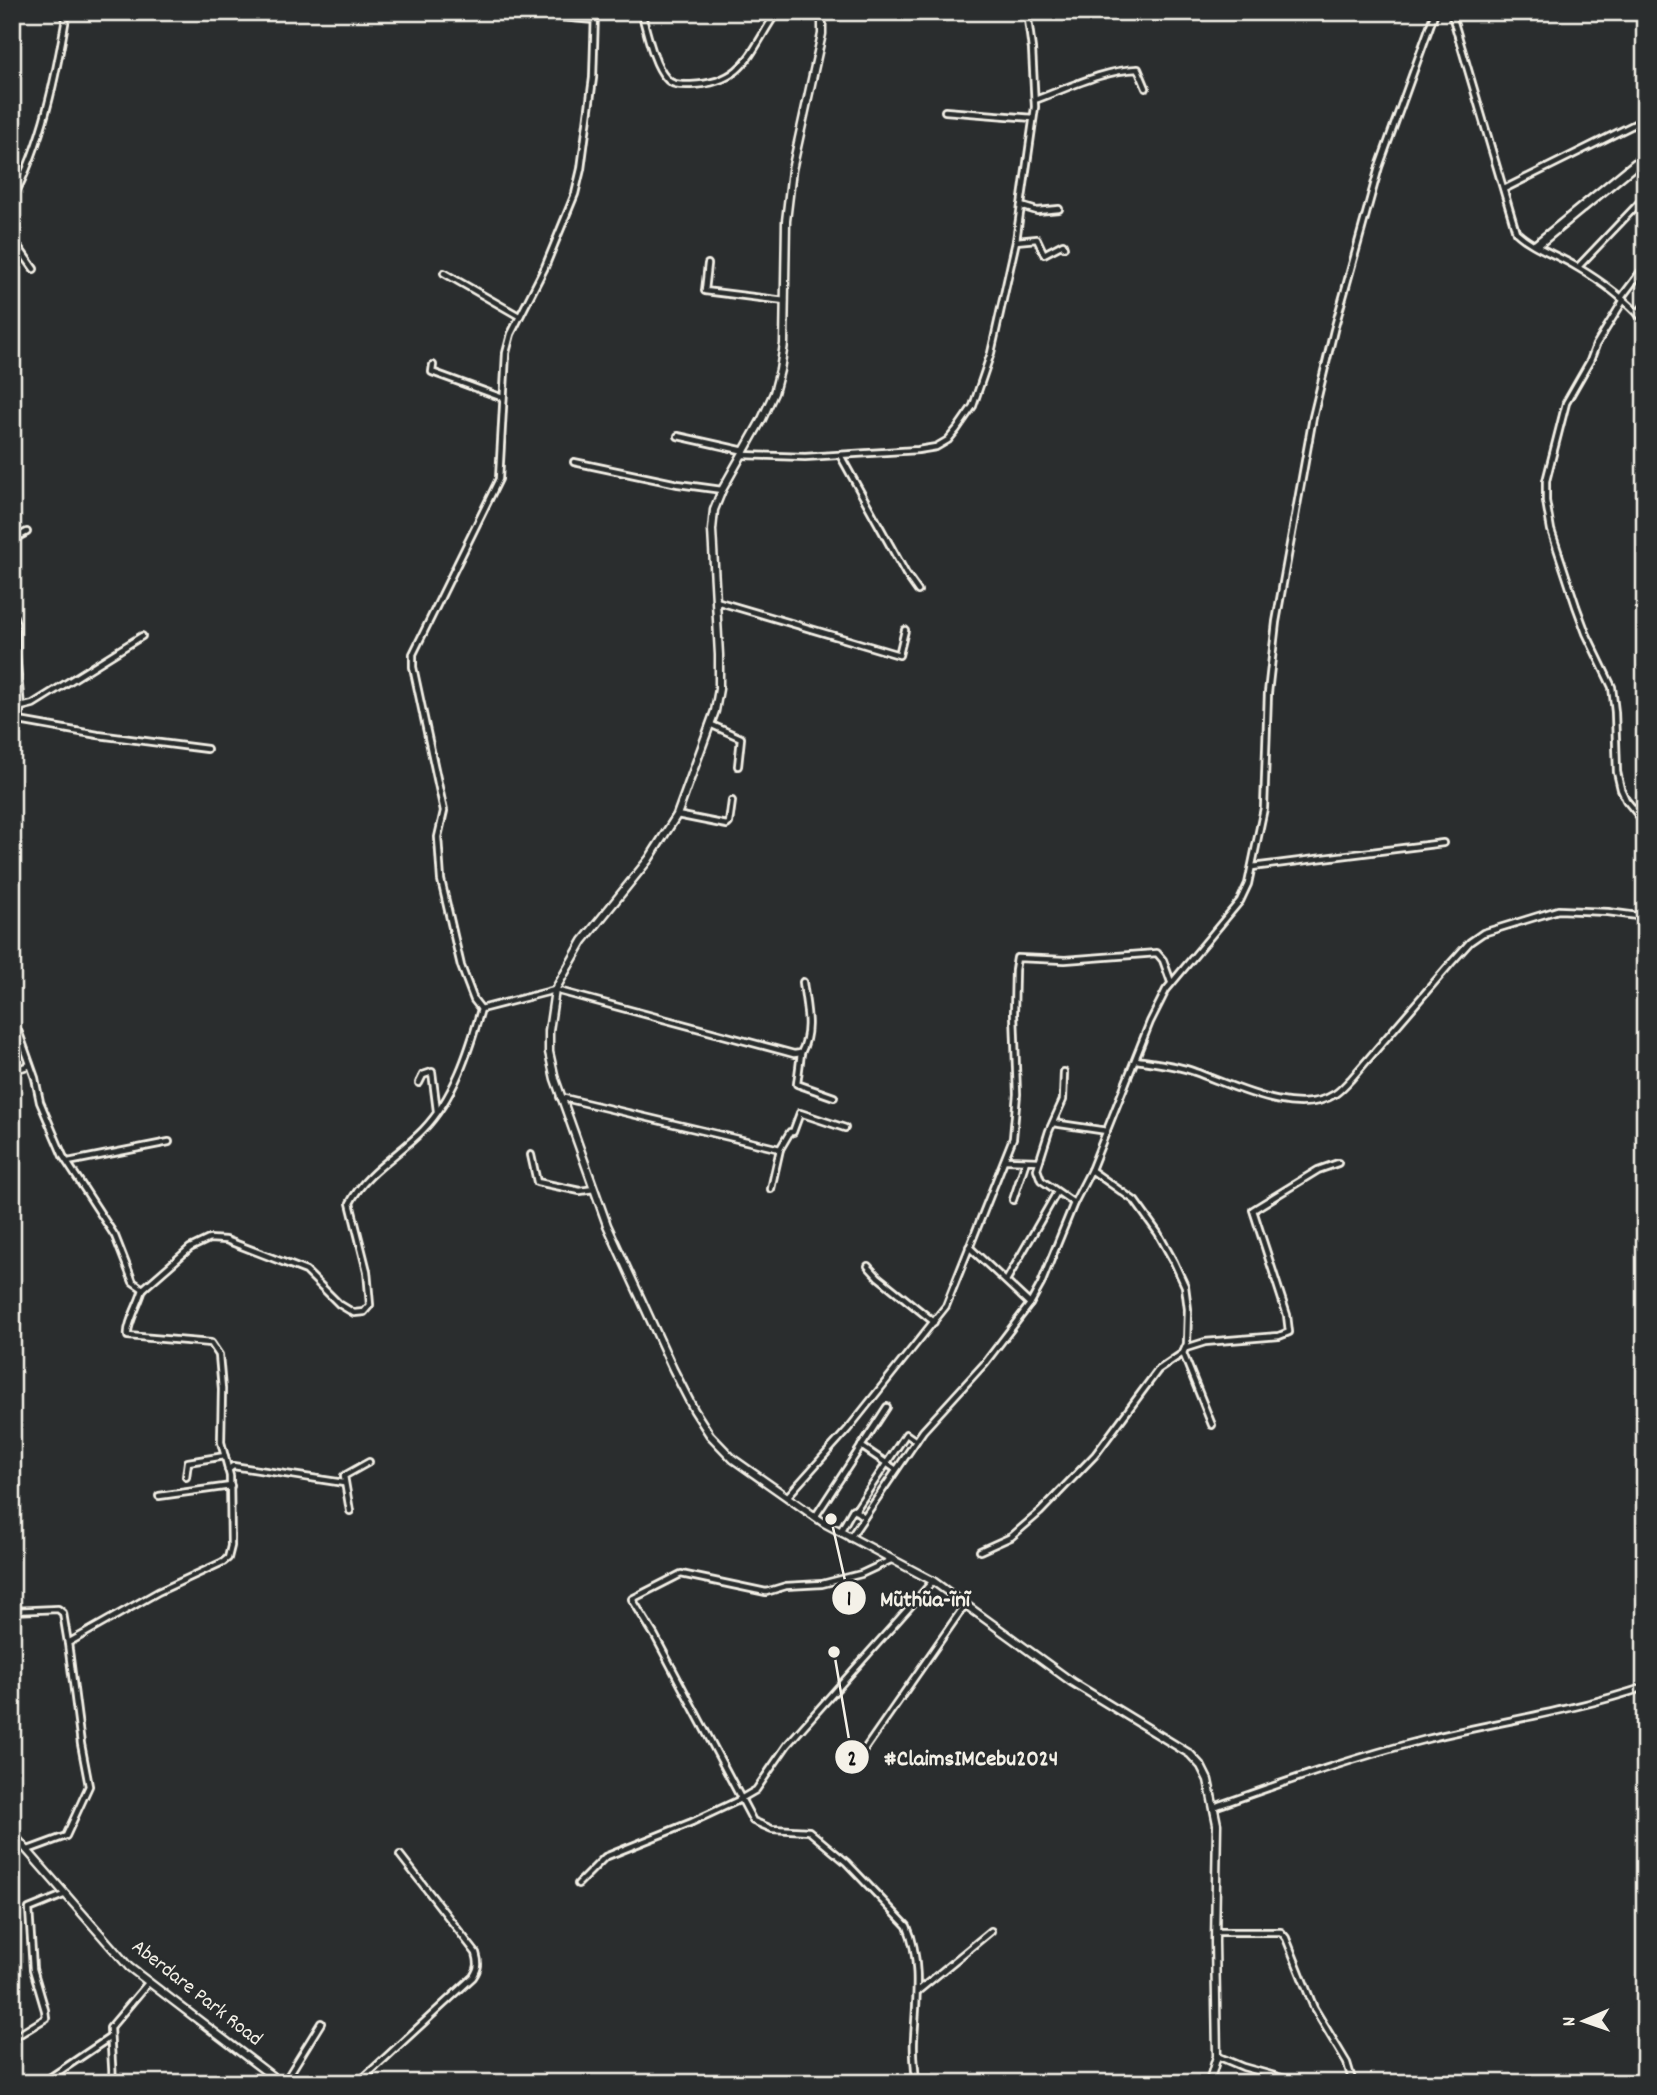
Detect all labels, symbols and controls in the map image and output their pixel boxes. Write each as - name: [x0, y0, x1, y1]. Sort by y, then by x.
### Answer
- callout: Mũthũa-ĩnĩ: [831, 1576, 984, 1620]
- text: Mũthũa-ĩnĩ: [880, 1585, 972, 1618]
- text: 1: [847, 1586, 851, 1616]
- callout: #ClaimsIMCebu2024: [835, 1735, 1073, 1779]
- text: #ClaimsIMCebu2024: [884, 1744, 1058, 1777]
- text: 2: [847, 1746, 857, 1776]
- street label: Aberdare Park Road: [124, 1933, 268, 2055]
- north arrow: [1548, 1986, 1618, 2056]
- text: N: [1557, 2016, 1584, 2027]

